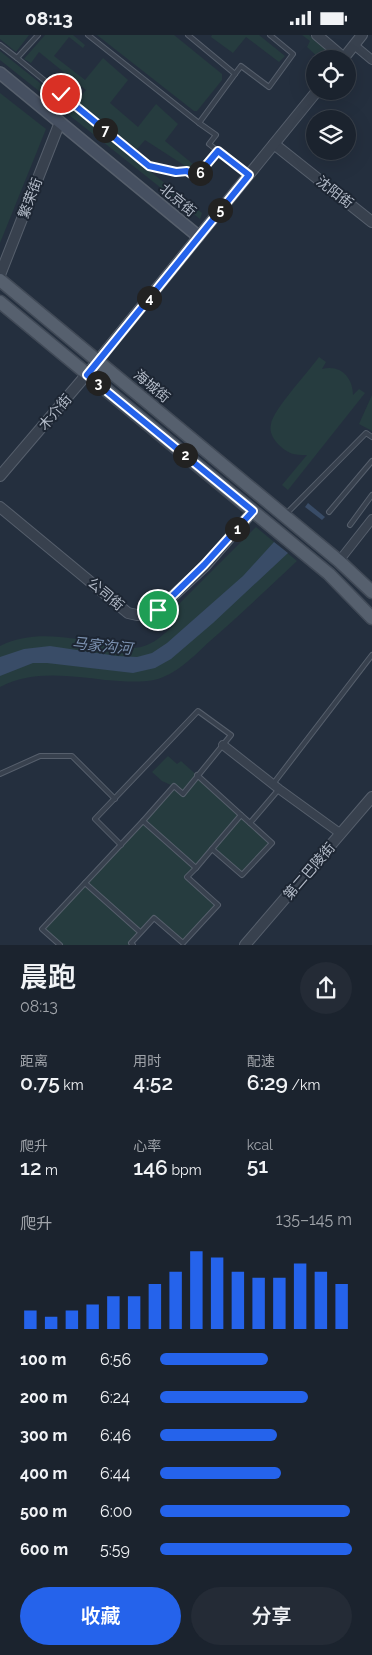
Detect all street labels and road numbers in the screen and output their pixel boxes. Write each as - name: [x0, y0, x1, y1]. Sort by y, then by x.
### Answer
- street label: 沈阳街: [314, 173, 356, 211]
- street label: 繁荣街: [15, 176, 45, 220]
- street label: 北京街: [157, 180, 199, 220]
- street label: 海城街: [131, 366, 173, 406]
- street label: 木介街: [35, 391, 75, 433]
- street label: 公司街: [85, 574, 127, 614]
- street label: 第二巴陵街: [280, 839, 338, 903]

